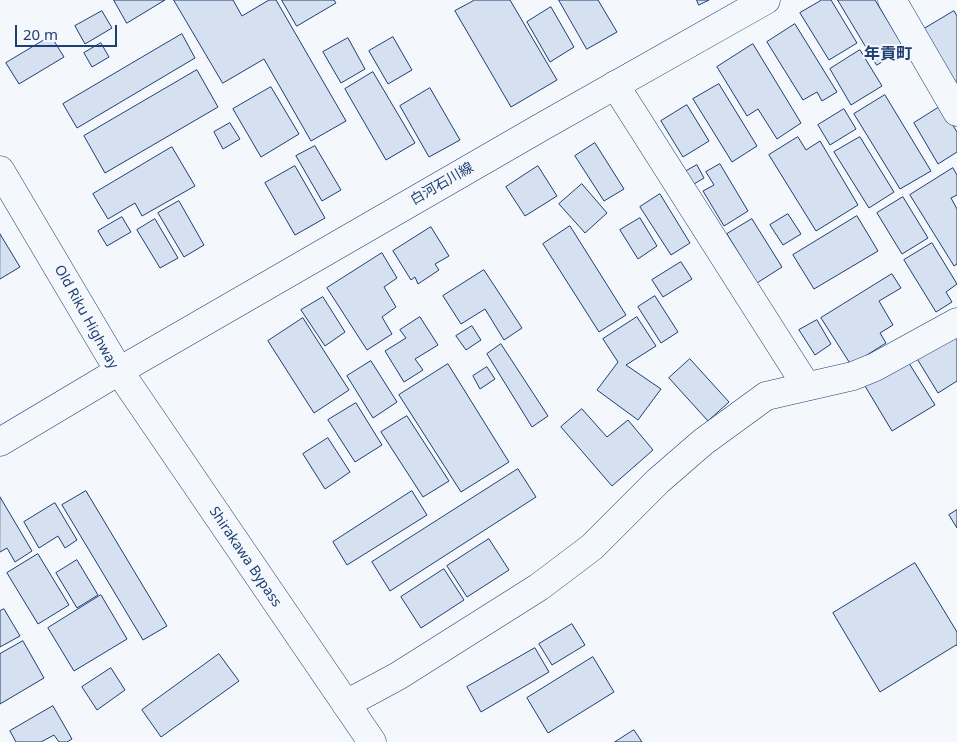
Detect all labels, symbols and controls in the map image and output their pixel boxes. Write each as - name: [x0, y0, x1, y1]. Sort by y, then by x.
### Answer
- scale bar: [18, 15, 120, 47]
- text: 20 m: [23, 24, 58, 44]
- district label: 年貢町: [864, 44, 912, 64]
- street label: 白河石川線: [407, 159, 477, 209]
- street label: Old Riku Highway: [51, 262, 121, 372]
- street label: Shirakawa Bypass: [205, 504, 285, 610]

